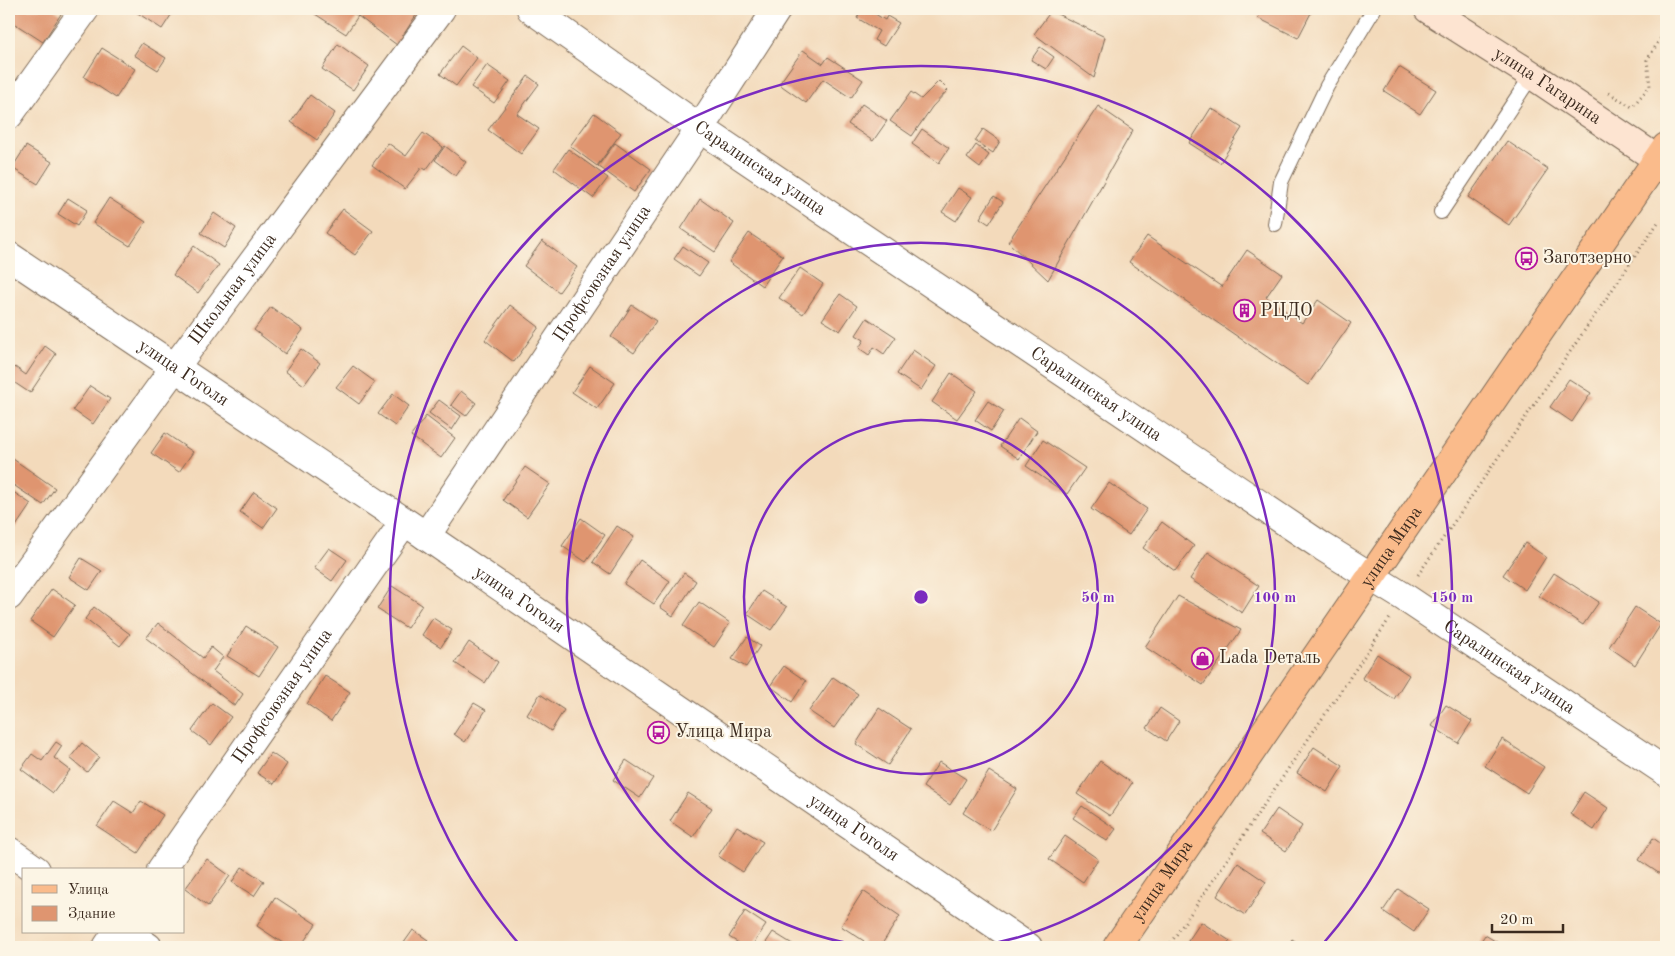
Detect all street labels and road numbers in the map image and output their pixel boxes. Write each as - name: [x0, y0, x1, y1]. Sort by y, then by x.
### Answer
- street label: улица Гагарина: [1490, 44, 1604, 128]
- street label: Саралинская улица: [691, 118, 829, 219]
- street label: Профсоюзная улица: [550, 202, 654, 345]
- street label: Школьная улица: [186, 230, 280, 348]
- street label: улица Гоголя: [135, 336, 232, 410]
- street label: Саралинская улица: [1027, 344, 1165, 445]
- street label: улица Мира: [1357, 503, 1426, 591]
- street label: улица Гоголя: [471, 563, 567, 637]
- street label: Саралинская улица: [1440, 617, 1578, 718]
- street label: Профсоюзная улица: [229, 625, 336, 767]
- street label: улица Гоголя: [805, 791, 902, 865]
- street label: улица Мира: [1128, 837, 1196, 925]

